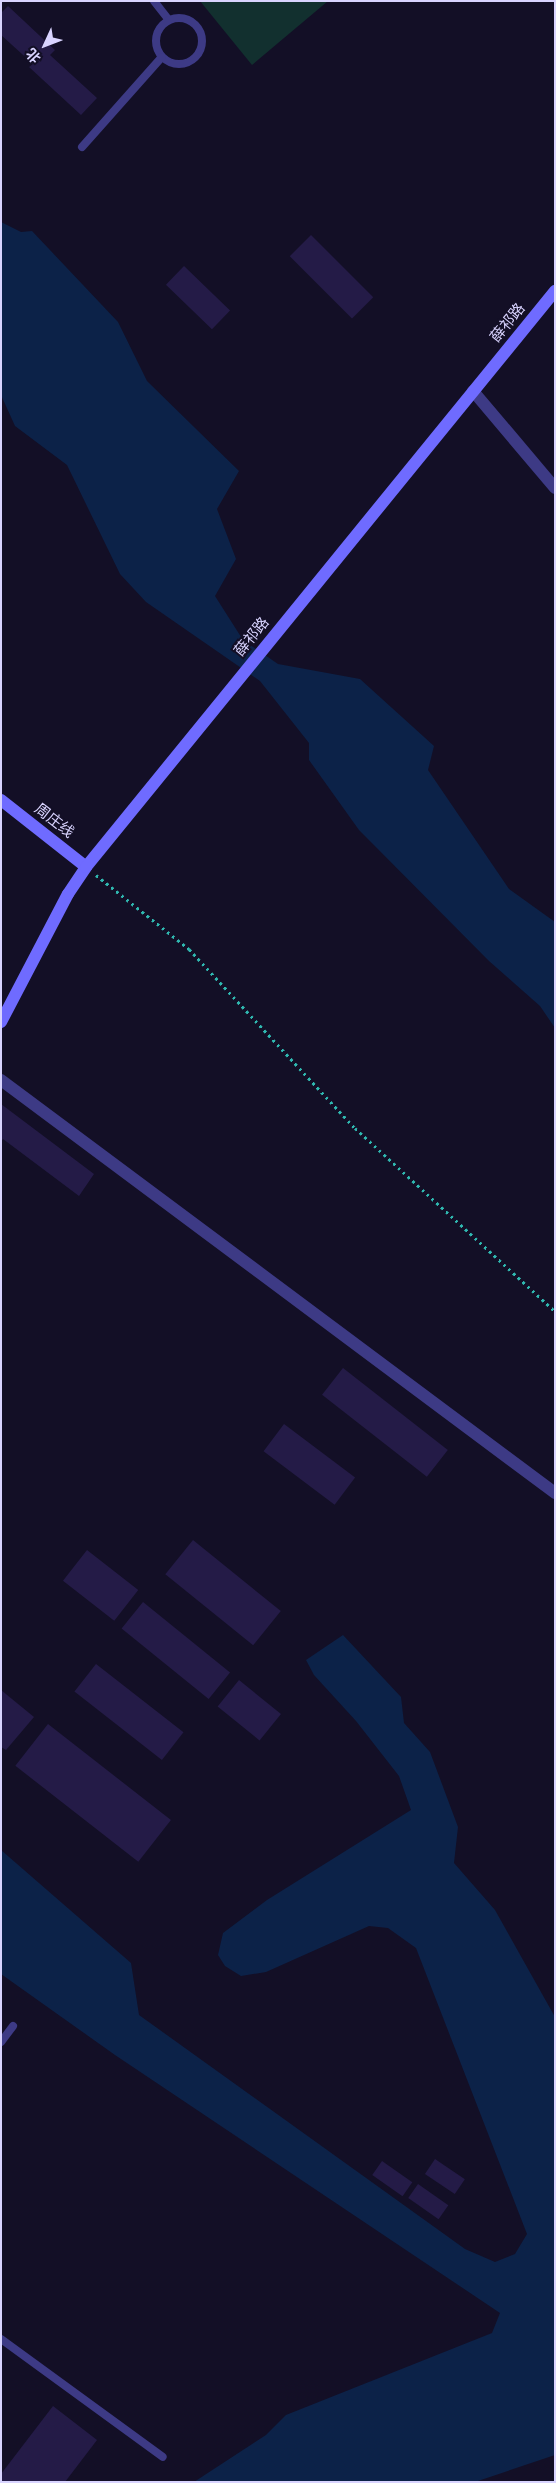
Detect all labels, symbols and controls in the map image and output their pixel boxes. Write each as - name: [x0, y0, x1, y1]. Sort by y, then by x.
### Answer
- north arrow: [20, 20, 70, 70]
- text: 北: [23, 45, 45, 66]
- street label: 薛祁路: [487, 300, 529, 346]
- street label: 薛祁路: [231, 614, 273, 660]
- street label: 周庄线: [31, 800, 77, 842]

